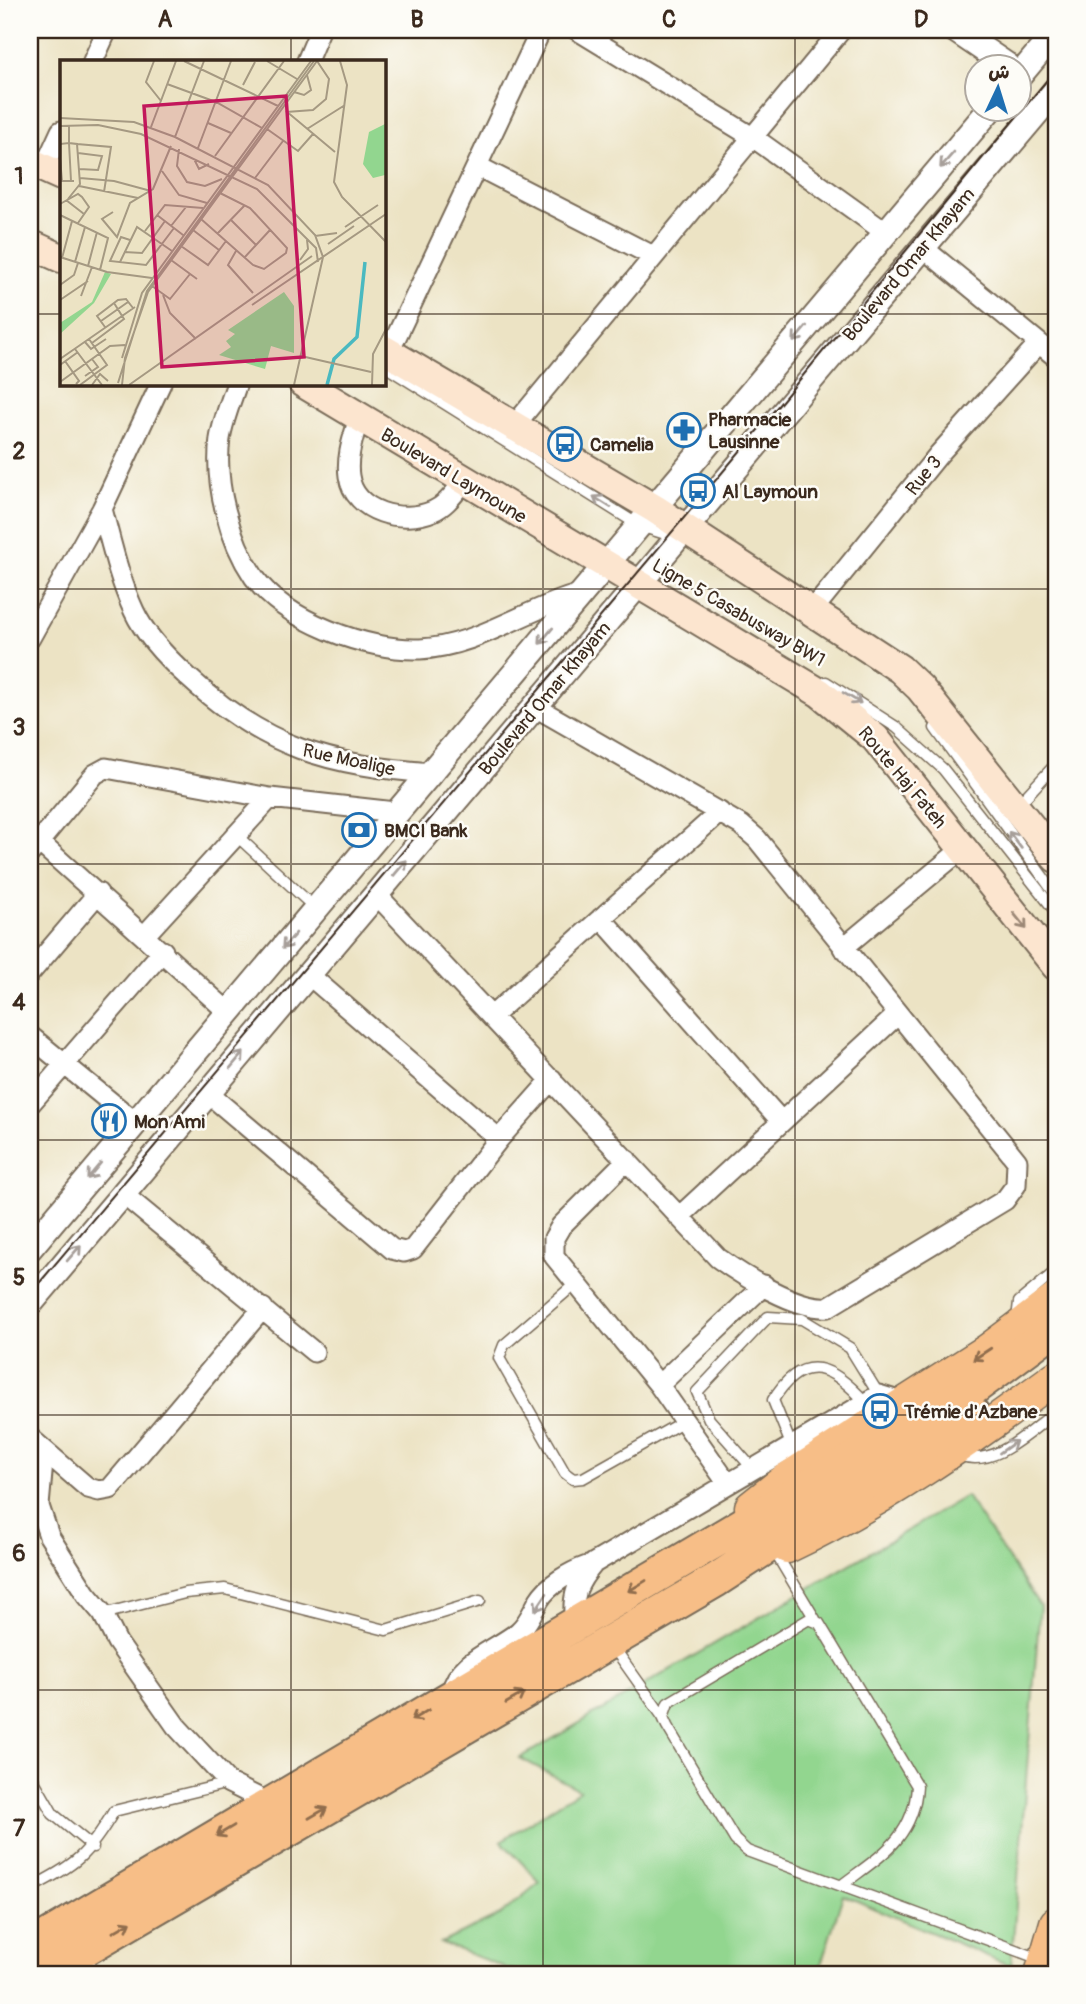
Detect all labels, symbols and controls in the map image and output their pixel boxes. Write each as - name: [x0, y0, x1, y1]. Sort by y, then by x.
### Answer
- text: A: [158, 5, 173, 34]
- text: B: [410, 5, 424, 34]
- text: C: [662, 5, 676, 34]
- text: D: [914, 5, 928, 34]
- north arrow: [964, 52, 1034, 122]
- text: ش: [988, 59, 1010, 85]
- inset map: [60, 60, 385, 385]
- one-way arrow: [939, 151, 955, 169]
- text: 1: [15, 162, 24, 191]
- street label: Boulevard Omar Khayam: [837, 183, 980, 346]
- one-way arrow: [792, 325, 808, 343]
- place label: Pharmacie Lausinne: [708, 408, 792, 454]
- pharmacy icon: Pharmacie Lausinne: [665, 411, 703, 449]
- street label: Boulevard Laymoune: [376, 423, 531, 529]
- bus stop icon: Camelia: [546, 425, 584, 463]
- place label: Camelia: [590, 433, 654, 457]
- text: 2: [13, 437, 26, 466]
- street label: Rue 3: [900, 451, 947, 501]
- bus stop icon: Al Laymoun: [679, 472, 717, 510]
- place label: Al Laymoun: [722, 480, 818, 504]
- one-way arrow: [593, 494, 612, 509]
- street label: Ligne 5 Casabusway BW1: [648, 554, 829, 672]
- street label: Boulevard Omar Khayam: [473, 617, 616, 780]
- one-way arrow: [538, 626, 553, 644]
- one-way arrow: [841, 691, 861, 705]
- text: 3: [13, 713, 25, 742]
- street label: Route Haj Fateh: [853, 722, 952, 834]
- street label: Rue Moalige: [301, 739, 398, 782]
- bank icon: BMCI Bank: [340, 811, 378, 849]
- place label: BMCI Bank: [384, 819, 468, 843]
- one-way arrow: [1008, 832, 1023, 850]
- one-way arrow: [392, 860, 408, 878]
- one-way arrow: [1013, 912, 1028, 930]
- one-way arrow: [281, 932, 297, 950]
- text: 4: [12, 988, 26, 1017]
- one-way arrow: [229, 1052, 245, 1070]
- restaurant icon: Mon Ami: [90, 1102, 128, 1140]
- place label: Mon Ami: [134, 1110, 205, 1134]
- one-way arrow: [87, 1161, 102, 1179]
- one-way arrow: [66, 1244, 82, 1262]
- text: 5: [13, 1263, 25, 1292]
- one-way arrow: [972, 1348, 992, 1362]
- bus stop icon: Trémie d'Azbane: [861, 1392, 899, 1430]
- place label: Trémie d'Azbane: [903, 1400, 1038, 1424]
- one-way arrow: [998, 1440, 1017, 1454]
- text: 6: [12, 1539, 26, 1568]
- one-way arrow: [627, 1579, 647, 1593]
- one-way arrow: [533, 1592, 548, 1611]
- one-way arrow: [504, 1691, 524, 1705]
- one-way arrow: [411, 1708, 431, 1722]
- one-way arrow: [308, 1805, 328, 1819]
- text: 7: [13, 1814, 26, 1843]
- one-way arrow: [215, 1824, 235, 1838]
- one-way arrow: [111, 1920, 131, 1934]

